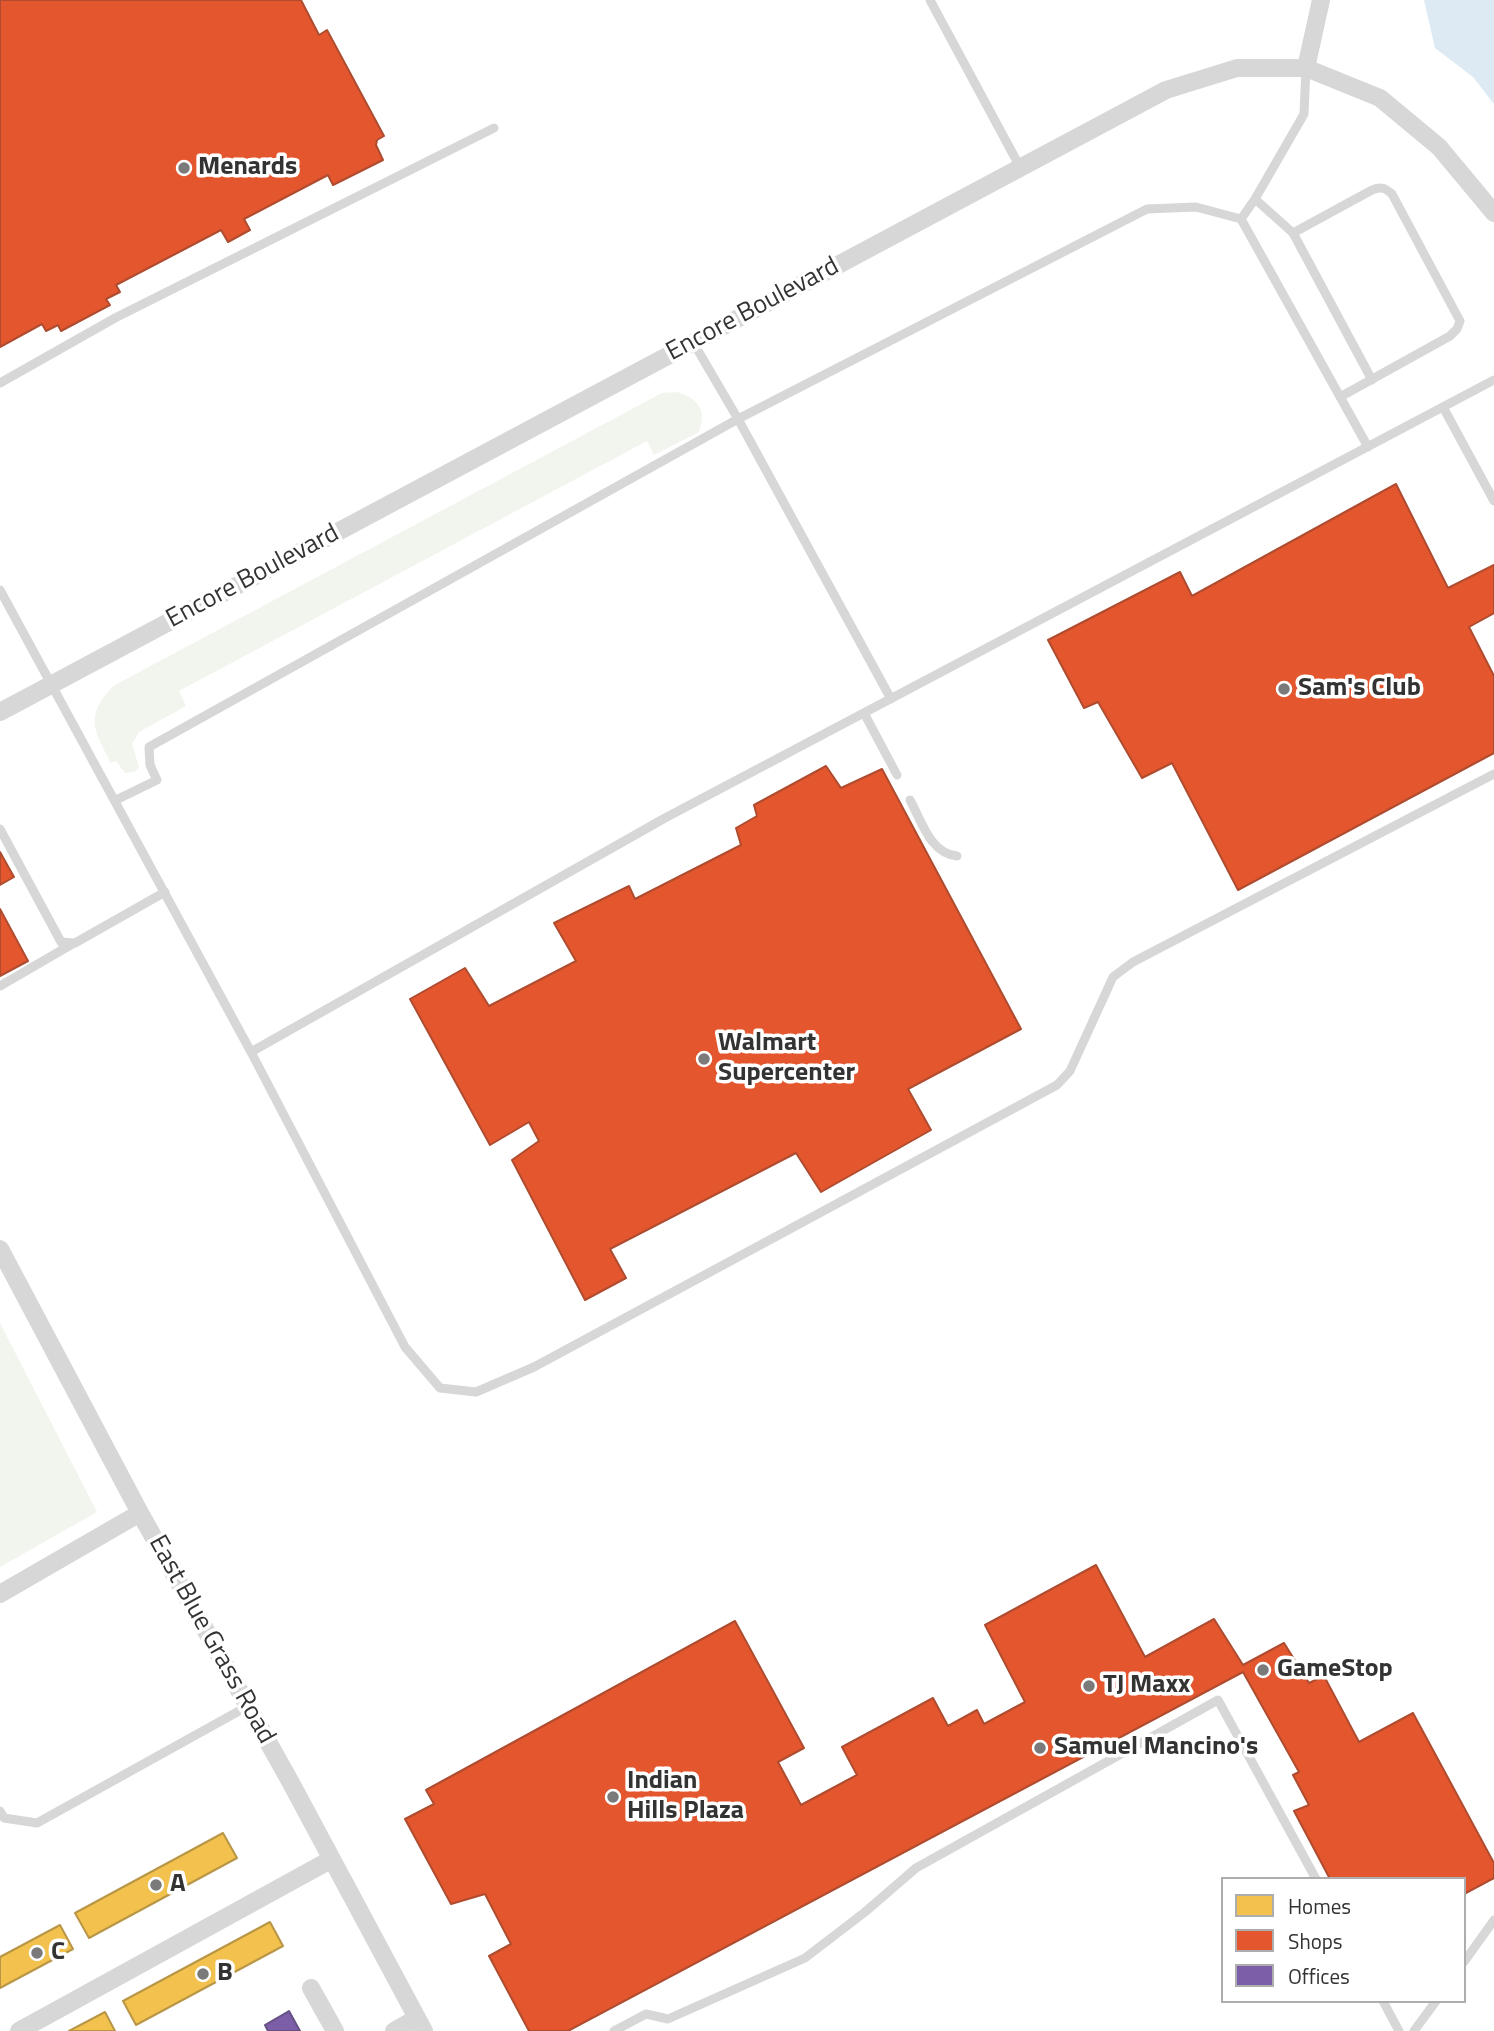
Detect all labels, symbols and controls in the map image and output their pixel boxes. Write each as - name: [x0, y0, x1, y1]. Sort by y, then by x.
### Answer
- place label: Menards: [198, 152, 297, 184]
- marker: Menards: [176, 160, 192, 176]
- street label: Encore Boulevard: [661, 251, 845, 369]
- street label: Encore Boulevard: [161, 518, 345, 636]
- place label: Sam's Club: [1298, 673, 1421, 705]
- marker: Sam's Club: [1276, 681, 1292, 697]
- place label: Walmart Supercenter: [718, 1028, 855, 1090]
- marker: Walmart Supercenter: [696, 1051, 712, 1067]
- street label: East Blue Grass Road: [141, 1530, 281, 1750]
- place label: GameStop: [1277, 1654, 1393, 1686]
- marker: GameStop: [1255, 1662, 1271, 1678]
- place label: TJ Maxx: [1103, 1670, 1190, 1702]
- marker: TJ Maxx: [1081, 1678, 1097, 1694]
- place label: Samuel Mancino's: [1054, 1732, 1258, 1764]
- marker: Samuel Mancino's: [1032, 1740, 1048, 1756]
- place label: Indian Hills Plaza: [627, 1766, 744, 1828]
- marker: Indian Hills Plaza: [605, 1789, 621, 1805]
- place label: A: [170, 1869, 186, 1901]
- marker: A: [148, 1877, 164, 1893]
- legend: [1221, 1877, 1466, 2003]
- text: Homes: [1288, 1890, 1351, 1922]
- text: Shops: [1288, 1925, 1343, 1957]
- place label: C: [51, 1937, 65, 1969]
- marker: C: [29, 1945, 45, 1961]
- place label: B: [217, 1958, 233, 1990]
- text: Offices: [1288, 1960, 1350, 1992]
- marker: B: [195, 1966, 211, 1982]

